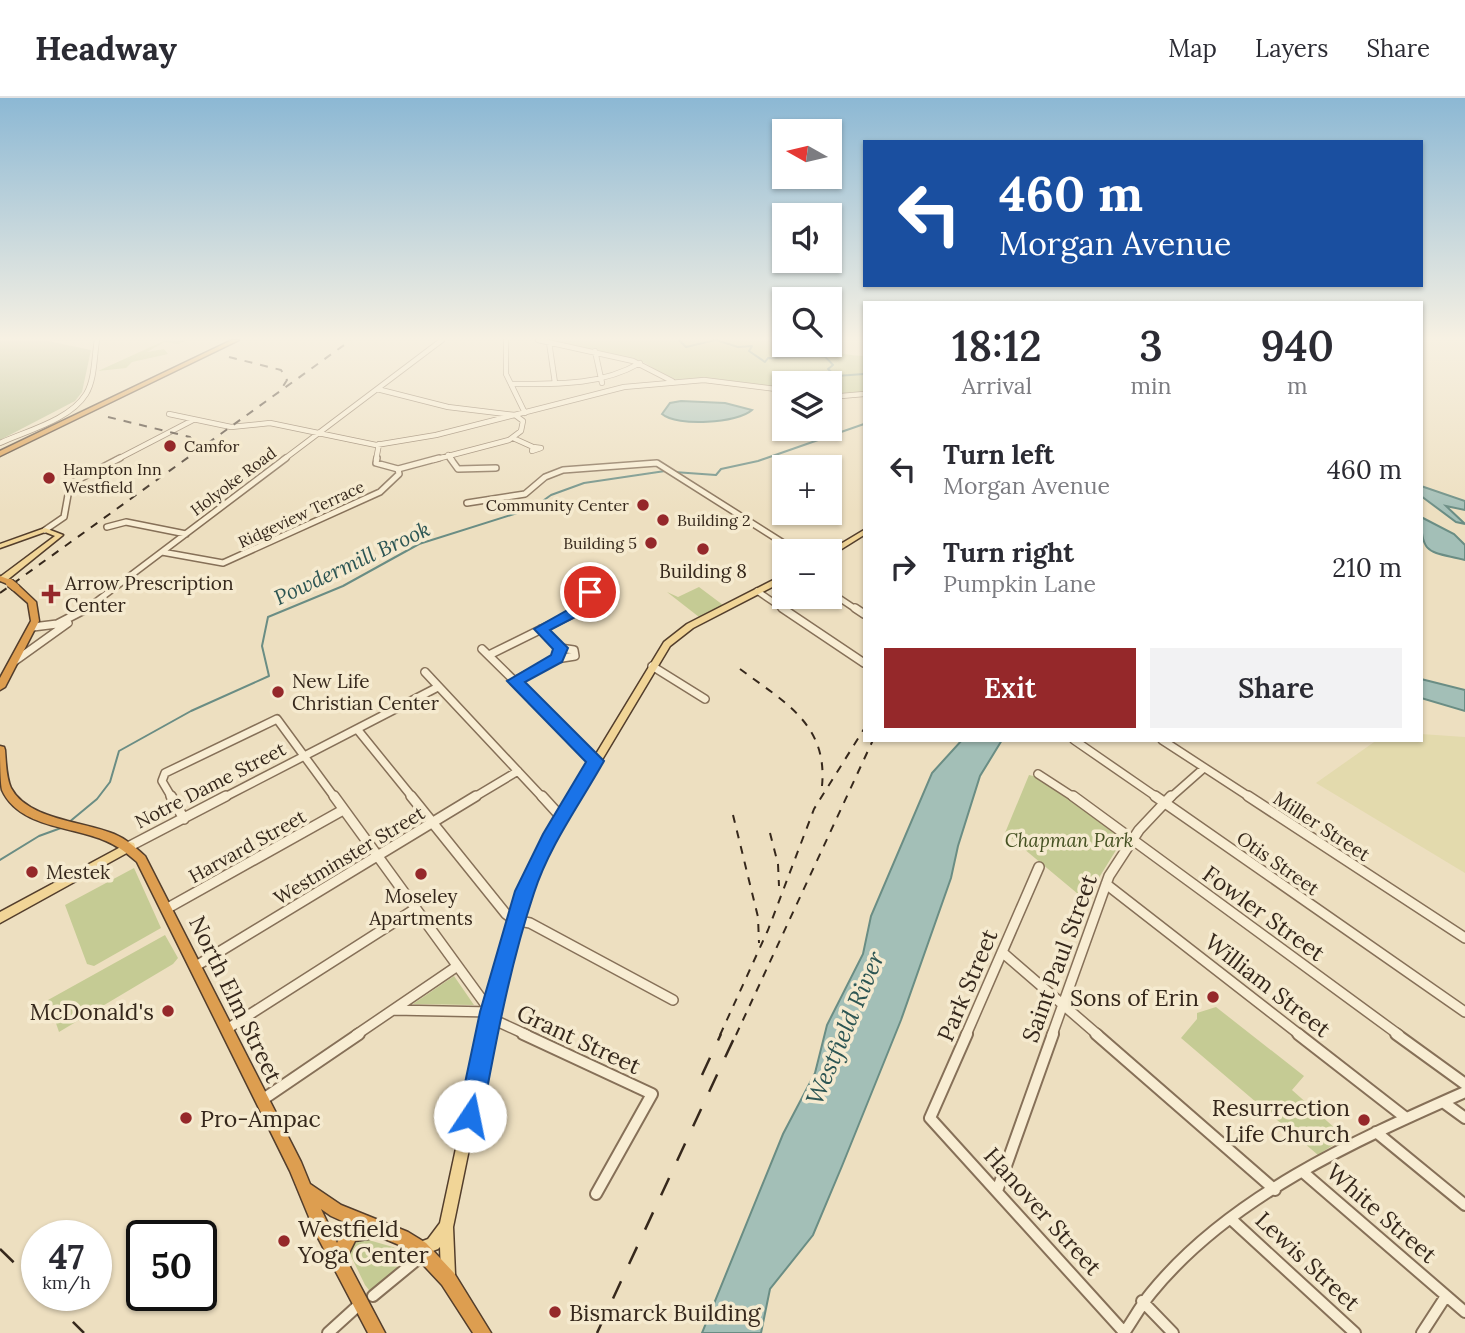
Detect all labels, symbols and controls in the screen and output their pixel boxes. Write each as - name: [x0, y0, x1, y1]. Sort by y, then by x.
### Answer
- text: Headway: [35, 27, 177, 69]
- text: Map: [1168, 33, 1217, 64]
- text: Layers: [1255, 33, 1328, 64]
- text: Share: [1366, 33, 1430, 64]
- north arrow: [772, 119, 842, 189]
- map controls: [772, 119, 842, 609]
- text: 460 m: [999, 162, 1143, 224]
- icon: left: [884, 168, 975, 259]
- button: sound: [772, 203, 842, 273]
- text: Morgan Avenue: [999, 223, 1231, 264]
- button: search: [772, 287, 842, 357]
- text: 18:12: [952, 319, 1042, 373]
- text: 3: [1139, 319, 1163, 373]
- text: 940: [1260, 319, 1334, 373]
- button: layers: [772, 371, 842, 441]
- text: Arrival: [962, 371, 1032, 400]
- text: min: [1131, 371, 1172, 400]
- text: m: [1287, 371, 1308, 400]
- place label: Camfor: [184, 436, 239, 456]
- marker: Camfor: [162, 438, 178, 454]
- text: Turn left: [943, 438, 1054, 471]
- street label: Holyoke Road: [186, 442, 280, 520]
- icon: left: [884, 450, 922, 488]
- text: 460 m: [1327, 453, 1402, 486]
- button: +: [772, 455, 842, 525]
- place label: Hampton Inn Westfield: [63, 459, 162, 497]
- marker: Hampton Inn Westfield: [41, 470, 57, 486]
- text: Morgan Avenue: [943, 471, 1110, 500]
- street label: Ridgeview Terrace: [235, 476, 368, 552]
- place label: Community Center: [486, 495, 629, 515]
- marker: Community Center: [635, 497, 651, 513]
- place label: Building 2: [677, 510, 751, 530]
- marker: Building 2: [655, 512, 671, 528]
- water label: Powdermill Brook: [270, 515, 434, 611]
- place label: Building 5: [563, 533, 637, 553]
- marker: Building 5: [643, 535, 659, 551]
- text: Turn right: [943, 536, 1074, 569]
- button: −: [772, 539, 842, 609]
- marker: Building 8: [695, 541, 711, 557]
- icon: right: [884, 548, 922, 586]
- text: 210 m: [1332, 551, 1402, 584]
- place label: Building 8: [659, 559, 747, 583]
- pin: [560, 562, 620, 622]
- text: Pumpkin Lane: [943, 569, 1096, 598]
- place label: Arrow Prescription Center: [64, 571, 233, 617]
- icon: arrive: [571, 573, 609, 611]
- marker: Arrow Prescription Center: [43, 586, 59, 602]
- button: Exit: [884, 648, 1136, 728]
- button: Share: [1150, 648, 1402, 728]
- place label: New Life Christian Center: [292, 669, 440, 715]
- marker: New Life Christian Center: [270, 684, 286, 700]
- street label: Notre Dame Street: [131, 736, 290, 833]
- street label: Miller Street: [1269, 786, 1375, 867]
- street label: Westminster Street: [269, 800, 429, 910]
- street label: Harvard Street: [184, 804, 310, 888]
- street label: Otis Street: [1232, 826, 1325, 901]
- park label: Chapman Park: [1005, 828, 1133, 852]
- street label: Fowler Street: [1197, 859, 1331, 967]
- place label: Mestek: [46, 860, 111, 884]
- marker: Mestek: [24, 864, 40, 880]
- marker: Moseley Apartments: [413, 866, 429, 882]
- street label: Saint Paul Street: [1015, 870, 1103, 1046]
- place label: Moseley Apartments: [368, 884, 473, 930]
- street label: North Elm Street: [183, 911, 289, 1087]
- street label: Park Street: [930, 924, 1004, 1045]
- street label: William Street: [1199, 927, 1337, 1043]
- water label: Westfield River: [799, 946, 891, 1109]
- place label: Sons of Erin: [1070, 983, 1199, 1012]
- marker: Sons of Erin: [1205, 989, 1221, 1005]
- place label: McDonald's: [29, 997, 154, 1026]
- street label: Grant Street: [513, 998, 646, 1080]
- marker: McDonald's: [160, 1003, 176, 1019]
- position arrow: [433, 1079, 507, 1153]
- place label: Resurrection Life Church: [1212, 1093, 1350, 1148]
- place label: Pro-Ampac: [200, 1104, 321, 1133]
- marker: Pro-Ampac: [178, 1110, 194, 1126]
- marker: Resurrection Life Church: [1356, 1112, 1372, 1128]
- street label: Hanover Street: [978, 1141, 1108, 1281]
- street label: White Street: [1321, 1157, 1443, 1269]
- street label: Lewis Street: [1250, 1205, 1366, 1317]
- place label: Westfield Yoga Center: [297, 1214, 429, 1269]
- speed limit sign: 50: [126, 1220, 217, 1311]
- marker: Westfield Yoga Center: [276, 1233, 292, 1249]
- text: 47: [49, 1234, 84, 1279]
- text: km/h: [42, 1271, 91, 1294]
- place label: Bismarck Building: [569, 1298, 762, 1327]
- marker: Bismarck Building: [547, 1304, 563, 1320]

